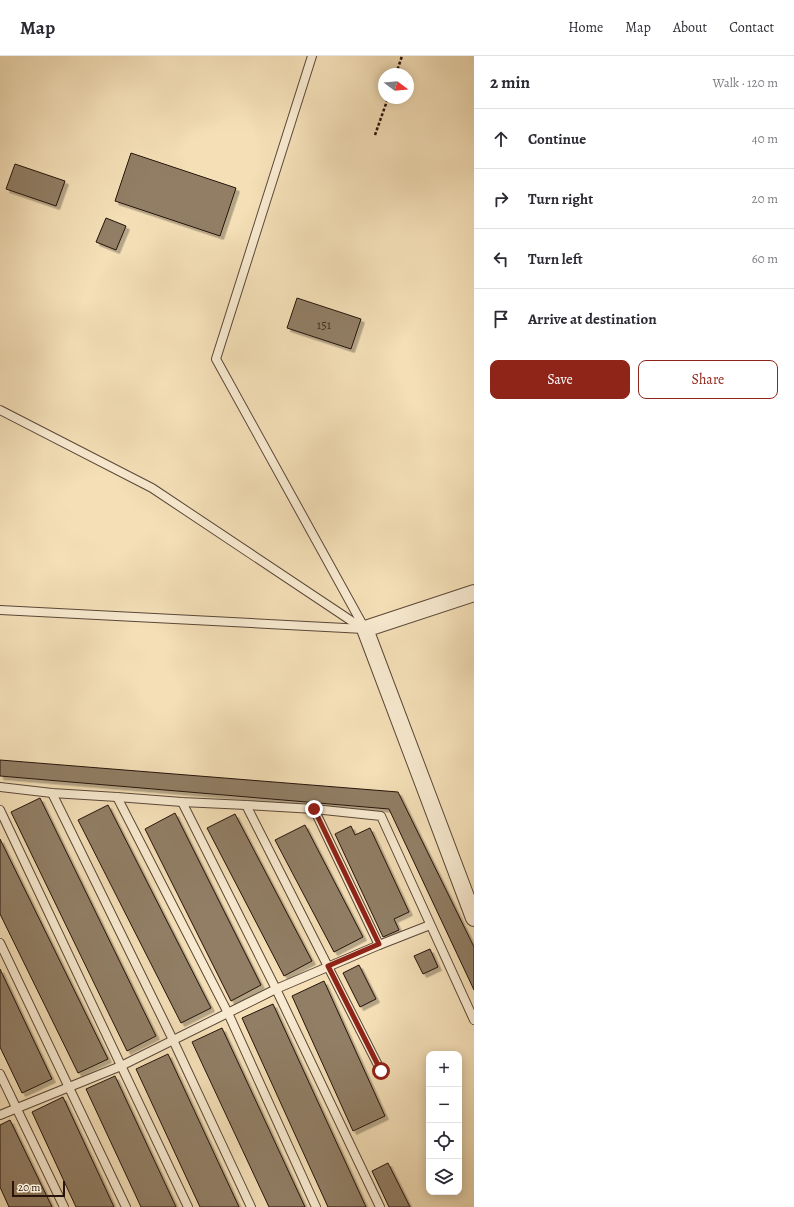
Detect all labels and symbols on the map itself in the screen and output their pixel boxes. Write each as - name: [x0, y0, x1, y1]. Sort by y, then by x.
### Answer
- north arrow: [378, 68, 414, 104]
- house number: 151: [317, 316, 332, 333]
- route end: [305, 800, 323, 818]
- route start: [372, 1062, 390, 1080]
- scale bar: [12, 1179, 65, 1198]

